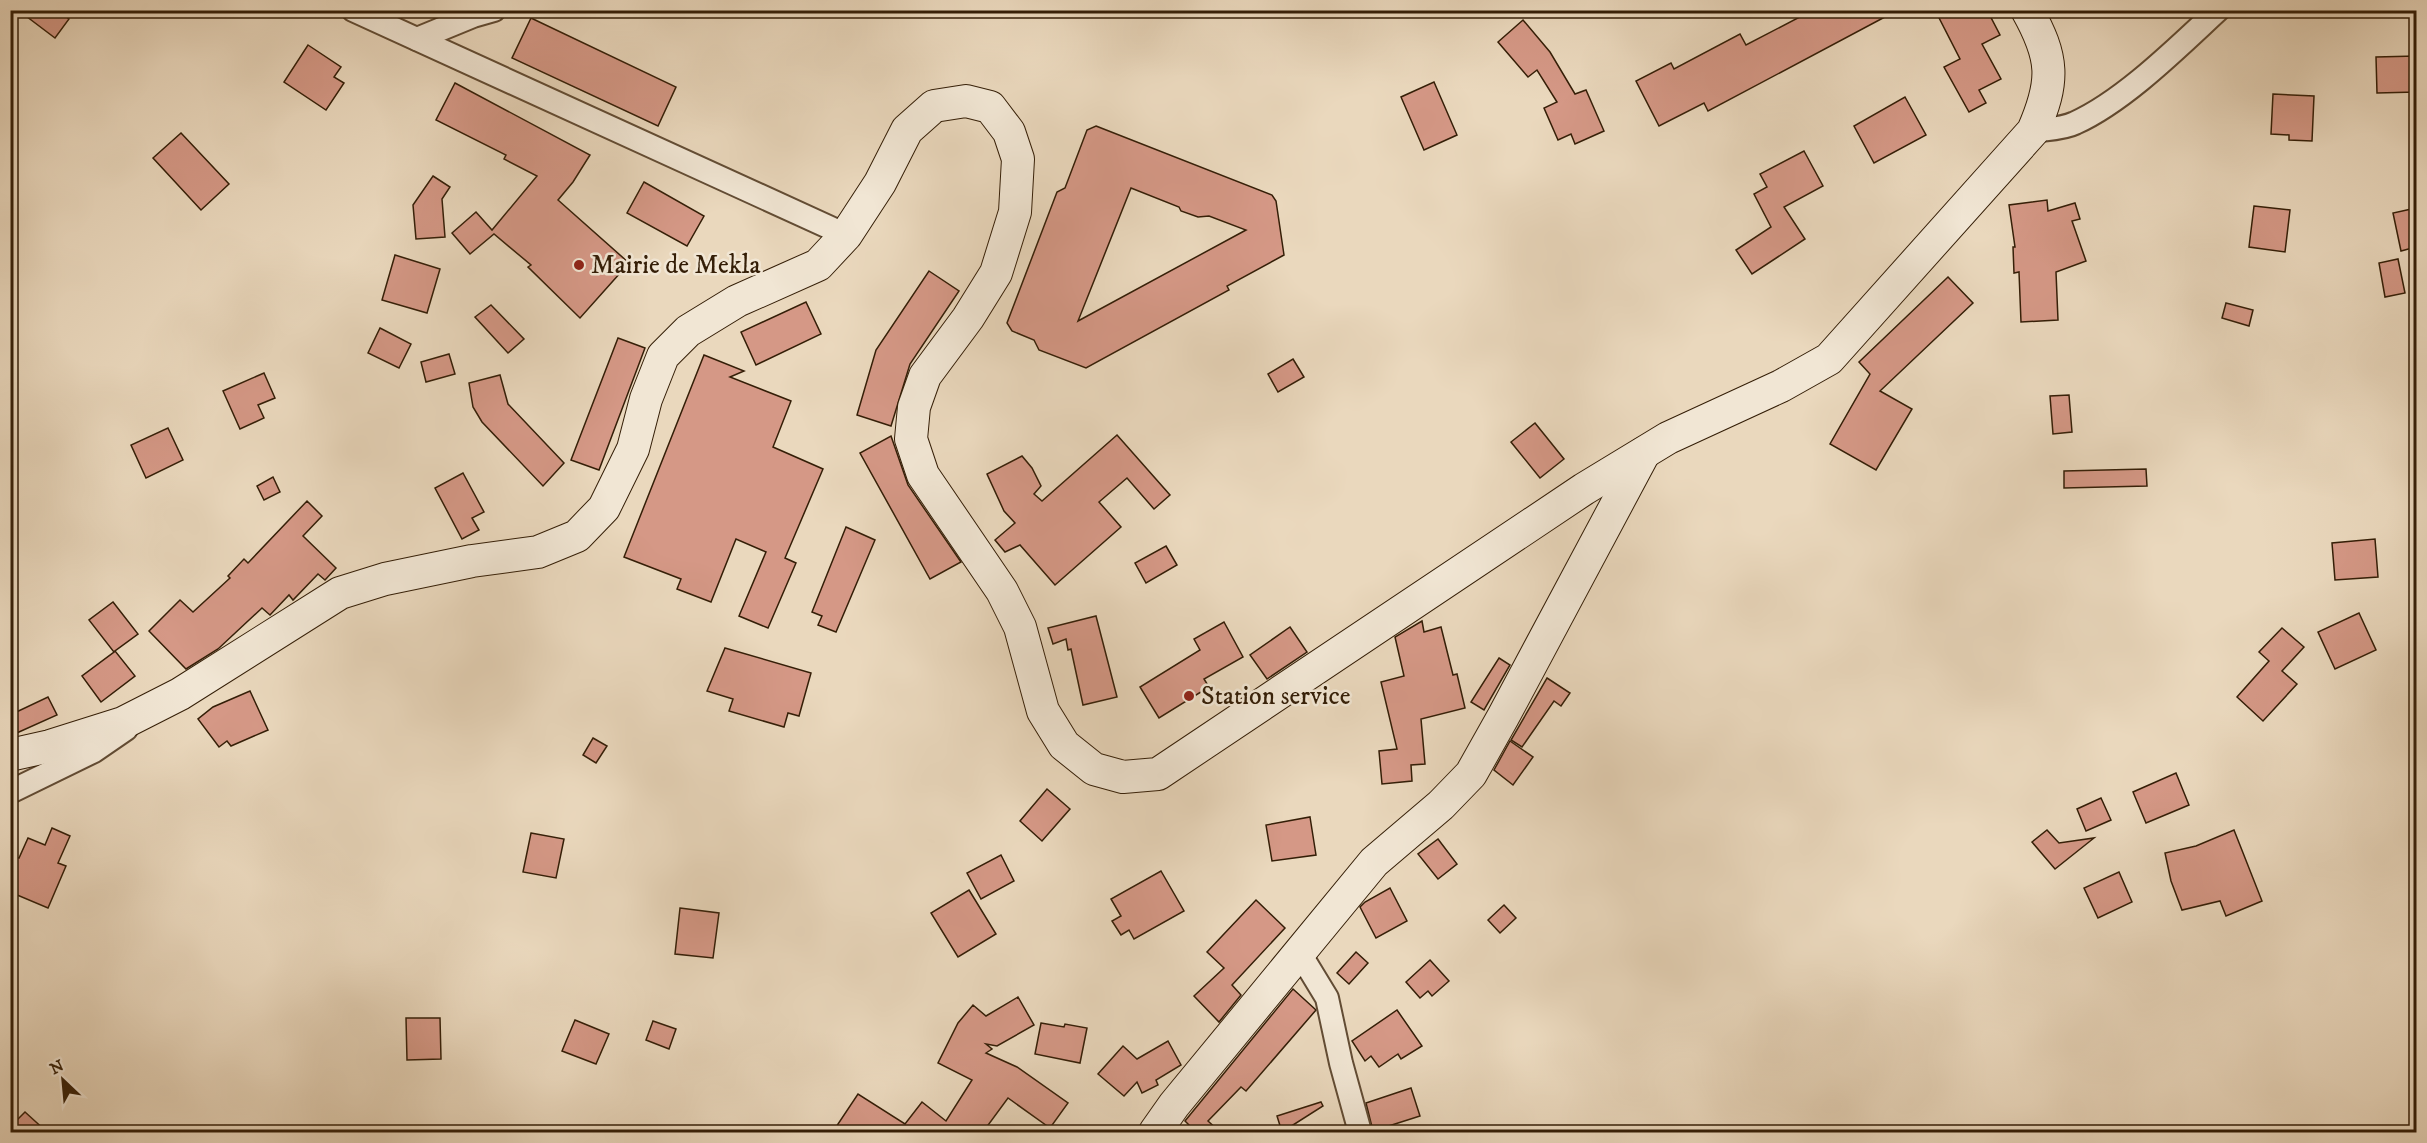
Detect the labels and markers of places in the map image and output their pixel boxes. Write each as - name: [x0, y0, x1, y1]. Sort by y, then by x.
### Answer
- place label: Mairie de Mekla: [591, 249, 760, 282]
- marker: Mairie de Mekla: [572, 258, 586, 272]
- place label: Station service: [1201, 680, 1350, 713]
- marker: Station service: [1182, 689, 1196, 703]

